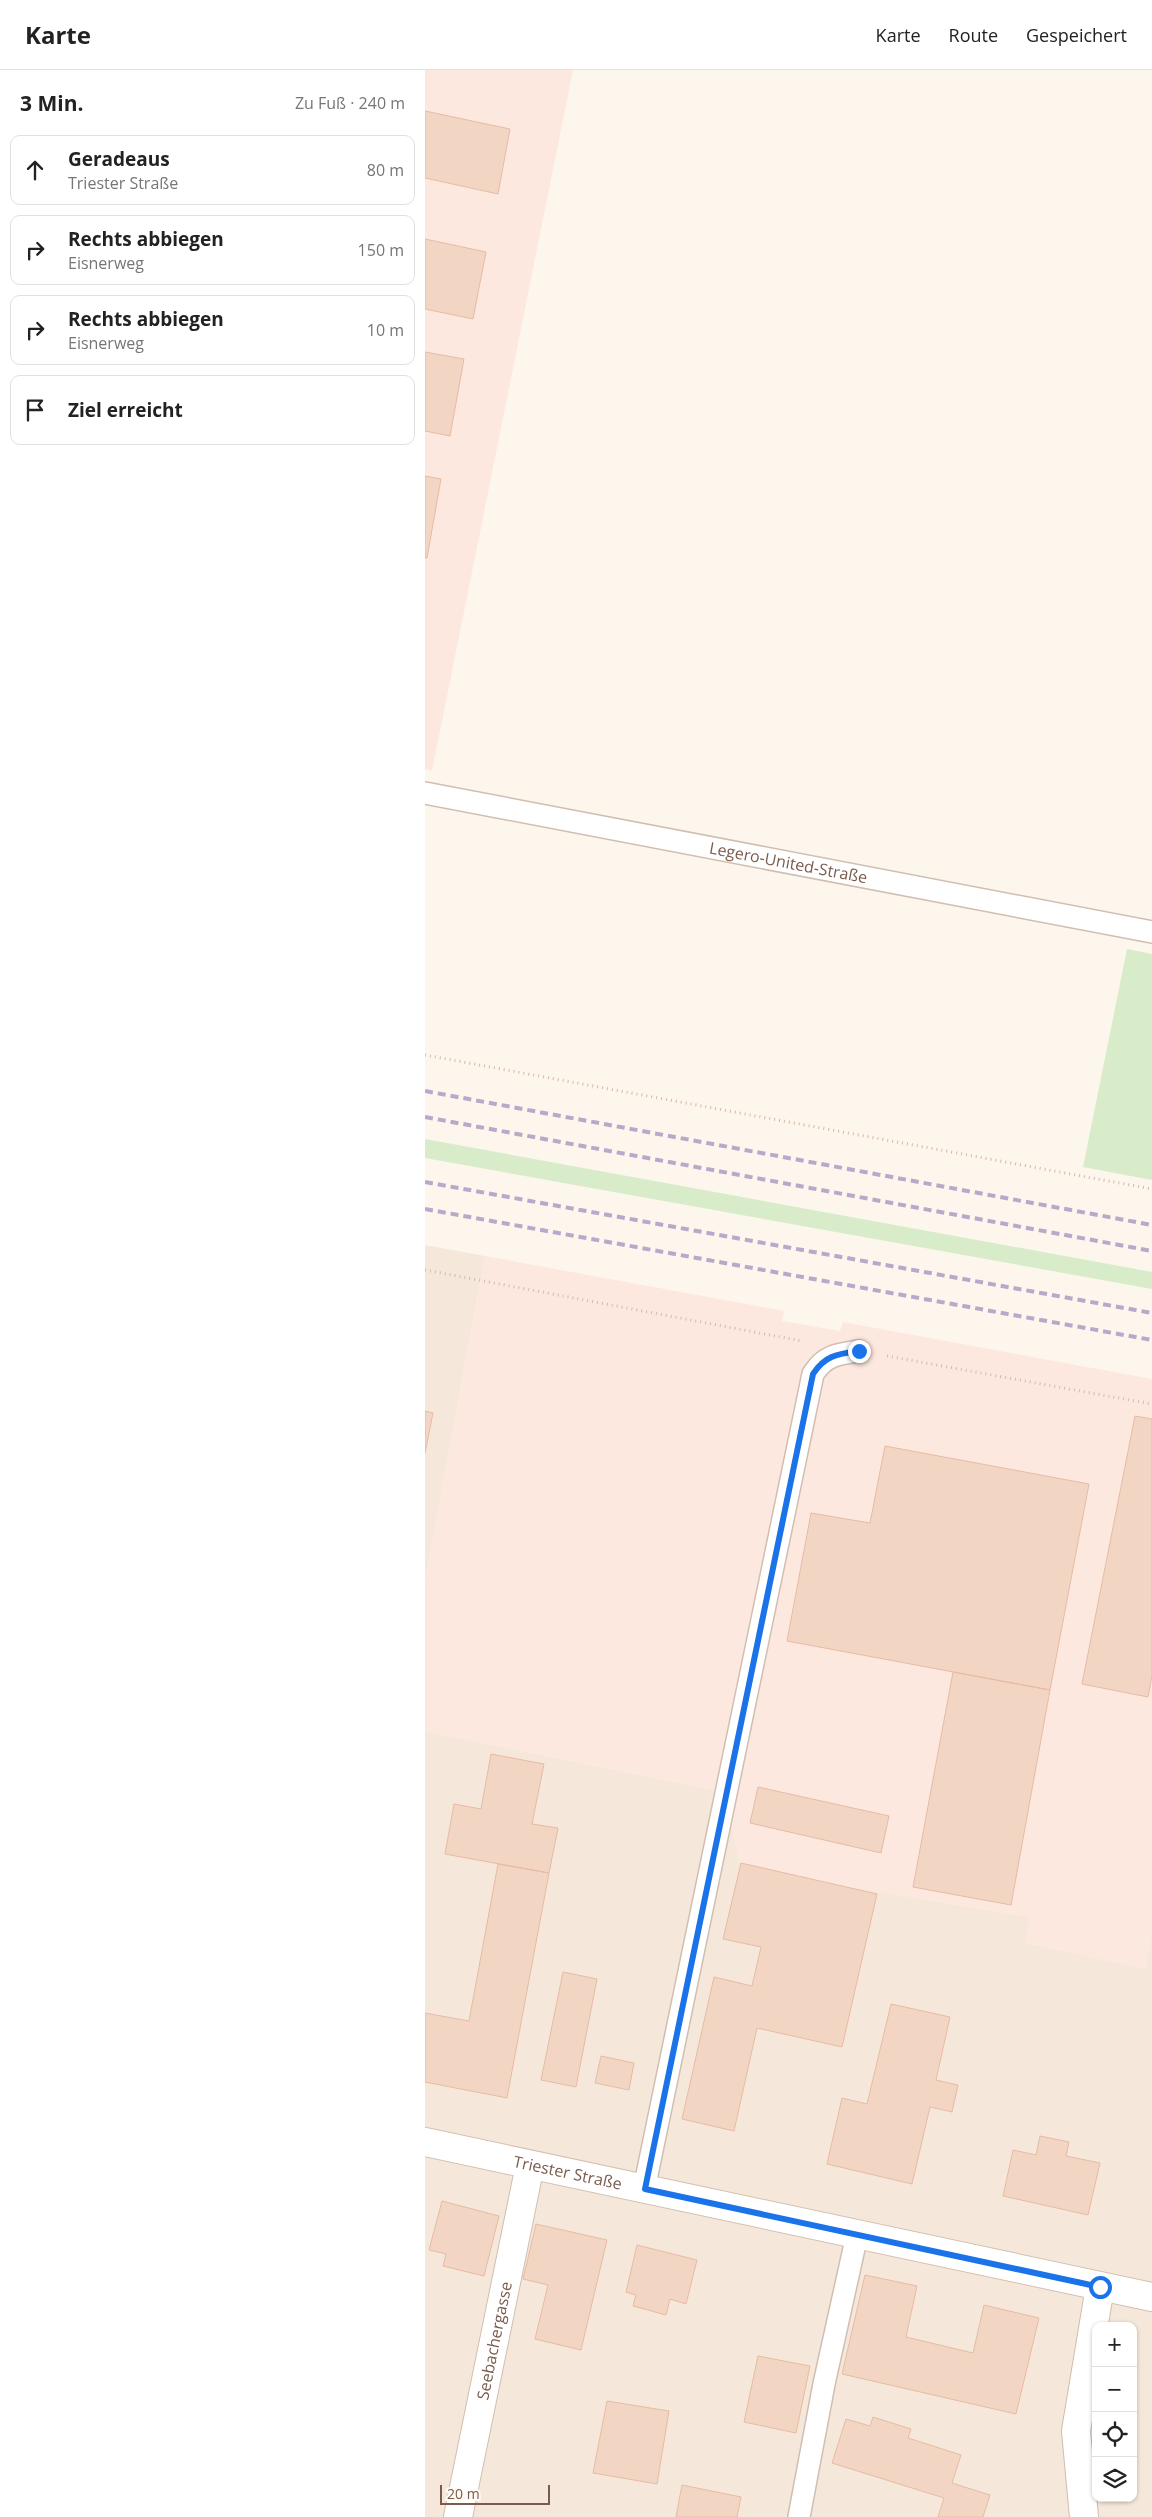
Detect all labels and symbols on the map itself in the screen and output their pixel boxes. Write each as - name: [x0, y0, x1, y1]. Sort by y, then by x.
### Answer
- street label: Legero-United-Straße: [708, 837, 869, 888]
- route end: [848, 1340, 871, 1363]
- street label: Triester Straße: [512, 2150, 624, 2195]
- route start: [1089, 2276, 1112, 2299]
- street label: Seebachergasse: [471, 2280, 517, 2402]
- scale bar: [440, 2482, 550, 2505]

